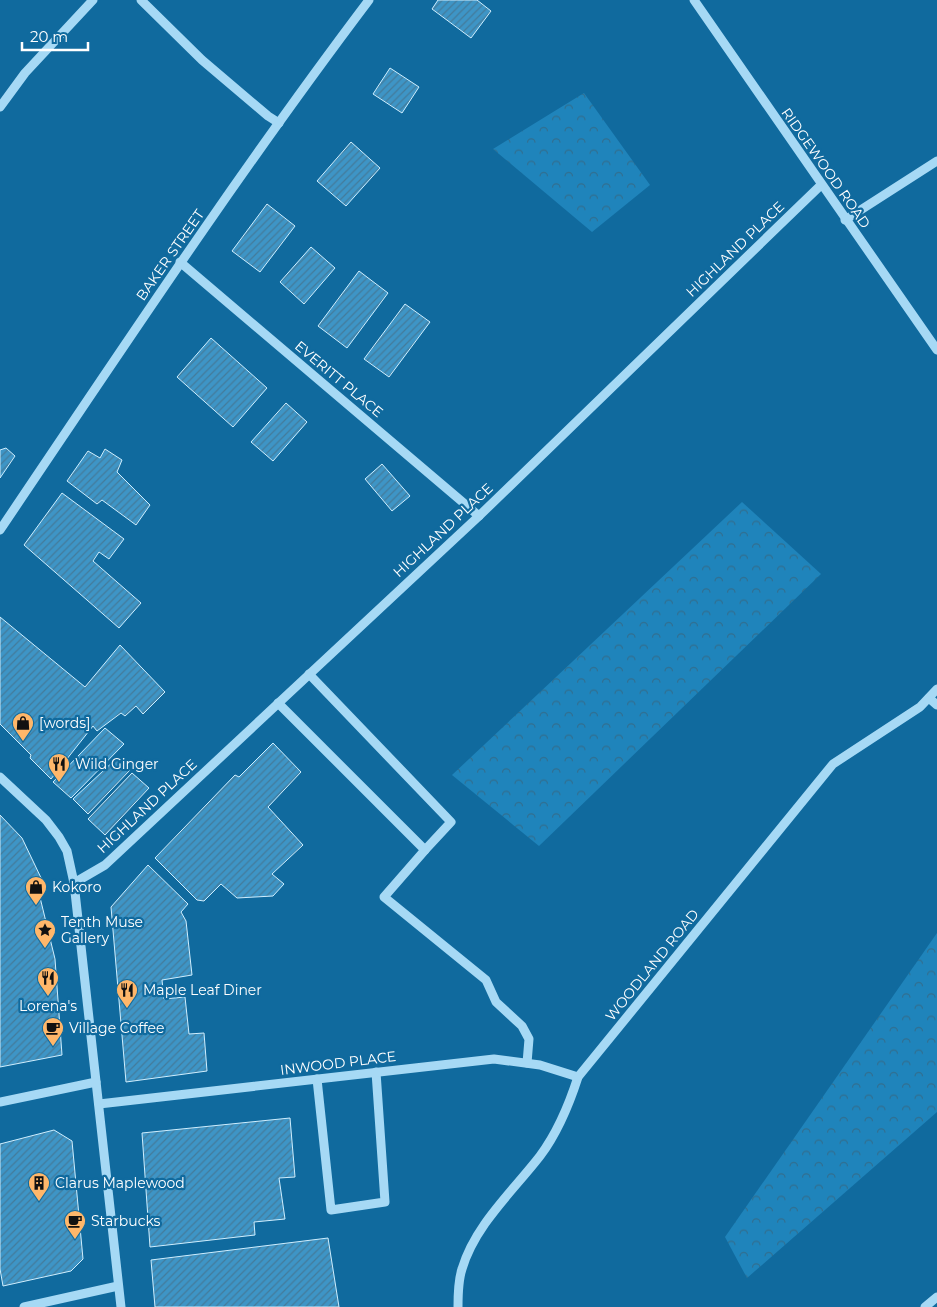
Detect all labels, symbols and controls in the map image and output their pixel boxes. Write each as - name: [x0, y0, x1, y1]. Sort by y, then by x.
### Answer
- scale bar: [22, 20, 89, 52]
- text: 20 m: [30, 27, 68, 46]
- street label: RIDGEWOOD ROAD: [778, 104, 874, 232]
- street label: HIGHLAND PLACE: [682, 197, 788, 301]
- street label: BAKER STREET: [132, 206, 208, 304]
- street label: EVERITT PLACE: [291, 337, 387, 421]
- street label: HIGHLAND PLACE: [389, 479, 497, 581]
- shop icon: [words]: [11, 711, 35, 742]
- place label: [words]: [39, 714, 91, 732]
- restaurant icon: Wild Ginger: [47, 752, 71, 783]
- place label: Wild Ginger: [75, 755, 159, 773]
- street label: HIGHLAND PLACE: [93, 755, 201, 857]
- shop icon: Kokoro: [24, 875, 48, 906]
- place label: Kokoro: [52, 878, 102, 896]
- street label: WOODLAND ROAD: [601, 906, 703, 1024]
- place label: Tenth Muse Gallery: [61, 913, 143, 947]
- place icon: Tenth Muse Gallery: [33, 918, 57, 949]
- restaurant icon: Lorena's: [36, 966, 60, 997]
- restaurant icon: Maple Leaf Diner: [115, 978, 139, 1009]
- place label: Maple Leaf Diner: [143, 981, 262, 999]
- place label: Lorena's: [19, 997, 77, 1015]
- cafe icon: Village Coffee: [41, 1016, 65, 1047]
- place label: Village Coffee: [69, 1019, 165, 1037]
- street label: INWOOD PLACE: [279, 1047, 397, 1079]
- building icon: Clarus Maplewood: [27, 1171, 51, 1202]
- place label: Clarus Maplewood: [55, 1174, 185, 1192]
- cafe icon: Starbucks: [63, 1209, 87, 1240]
- place label: Starbucks: [91, 1212, 161, 1230]

